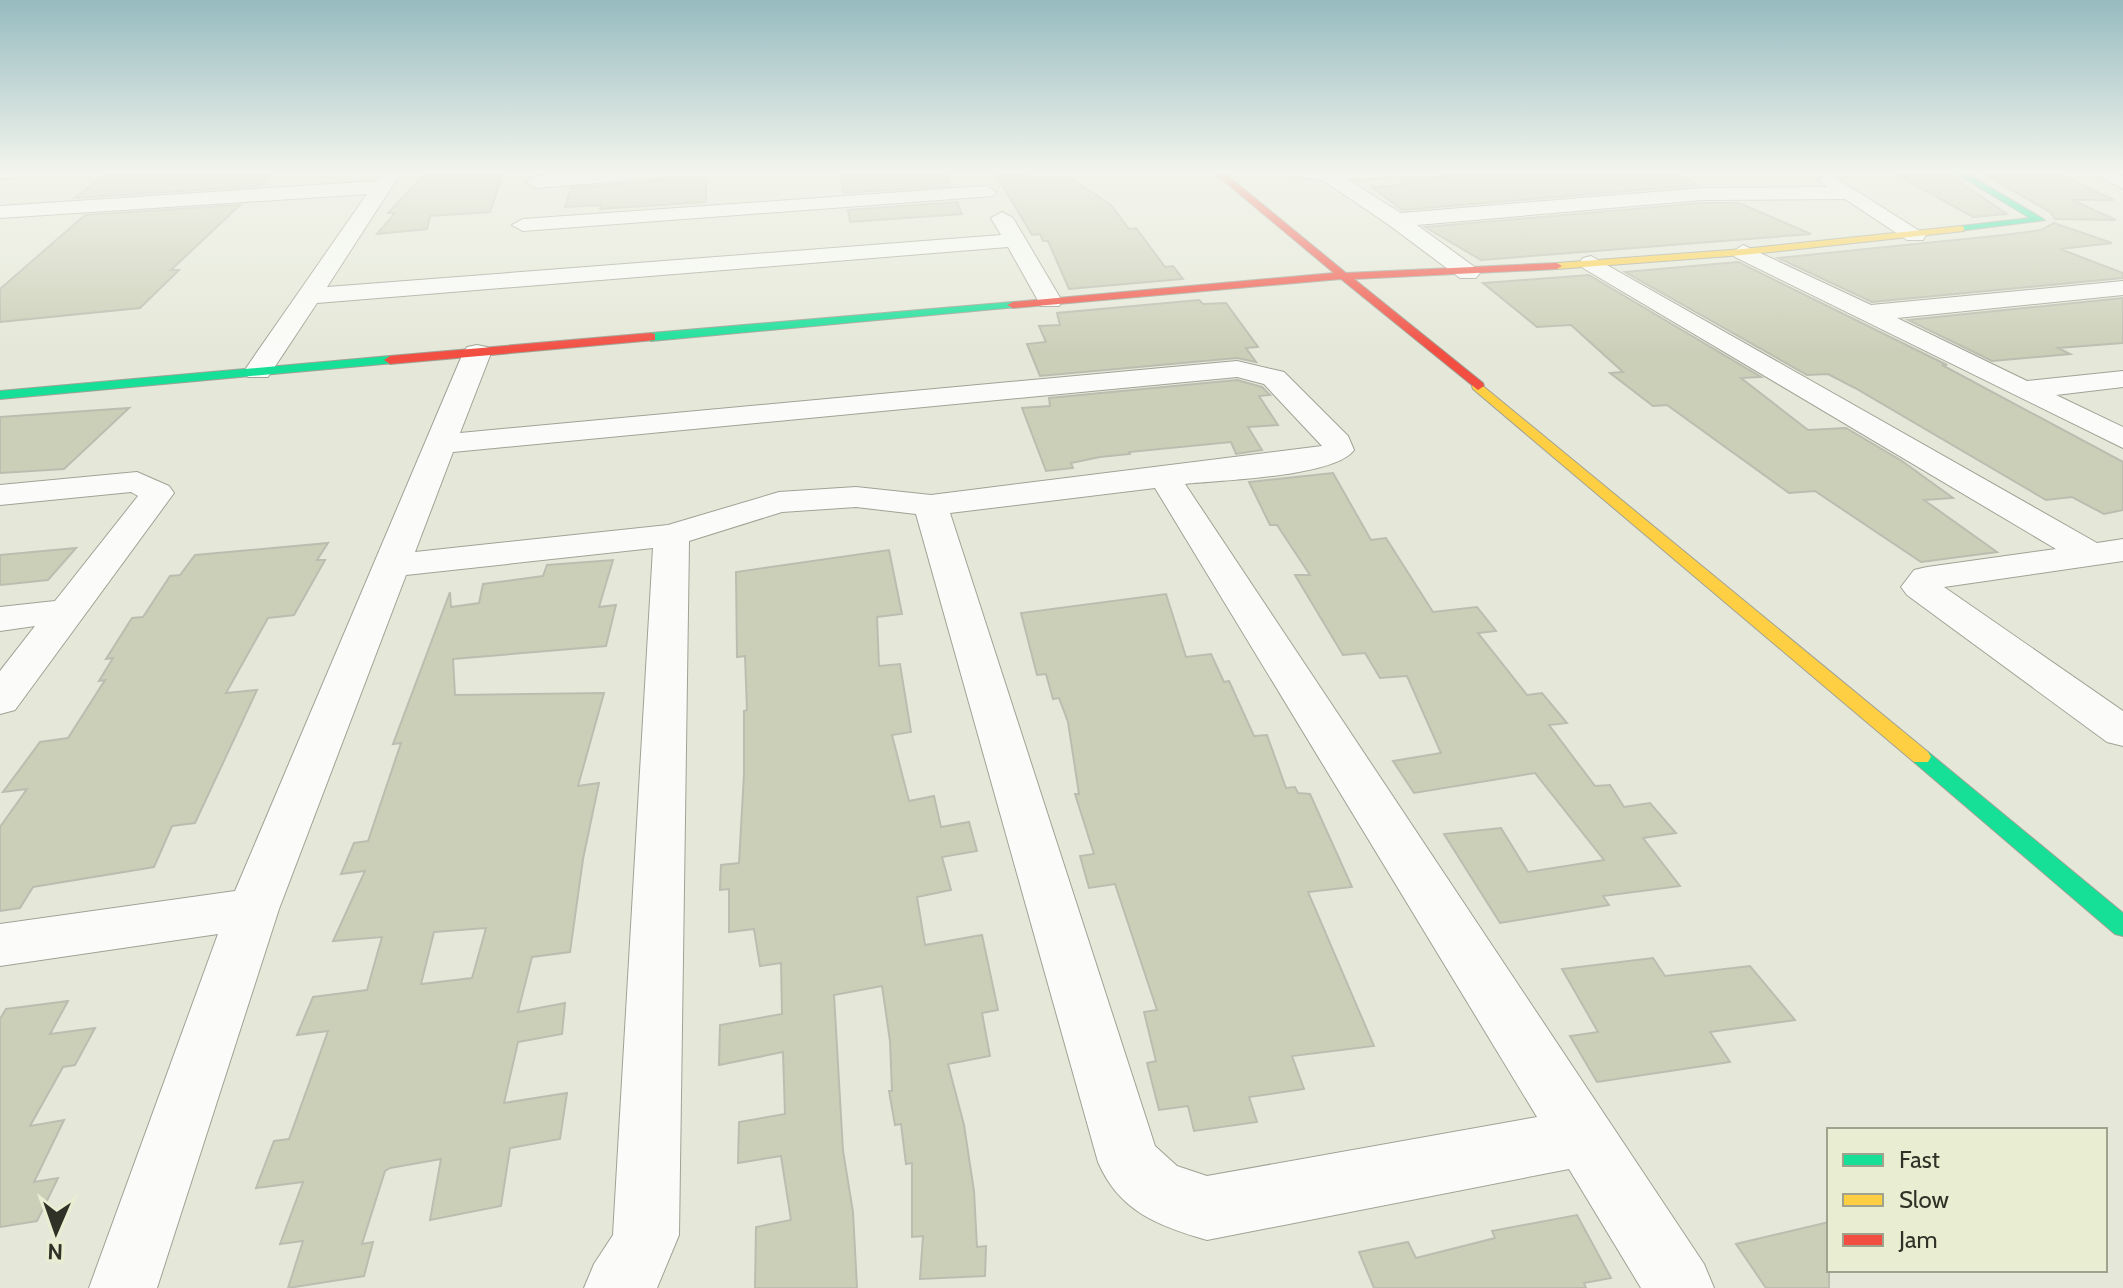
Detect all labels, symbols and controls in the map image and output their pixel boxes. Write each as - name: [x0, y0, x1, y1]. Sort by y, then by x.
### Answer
- legend: [1827, 1128, 2107, 1272]
- text: Fast: [1899, 1145, 1940, 1174]
- text: Slow: [1899, 1185, 1949, 1214]
- north arrow: [16, 1192, 96, 1272]
- text: Jam: [1898, 1225, 1937, 1254]
- text: N: [47, 1238, 64, 1265]

